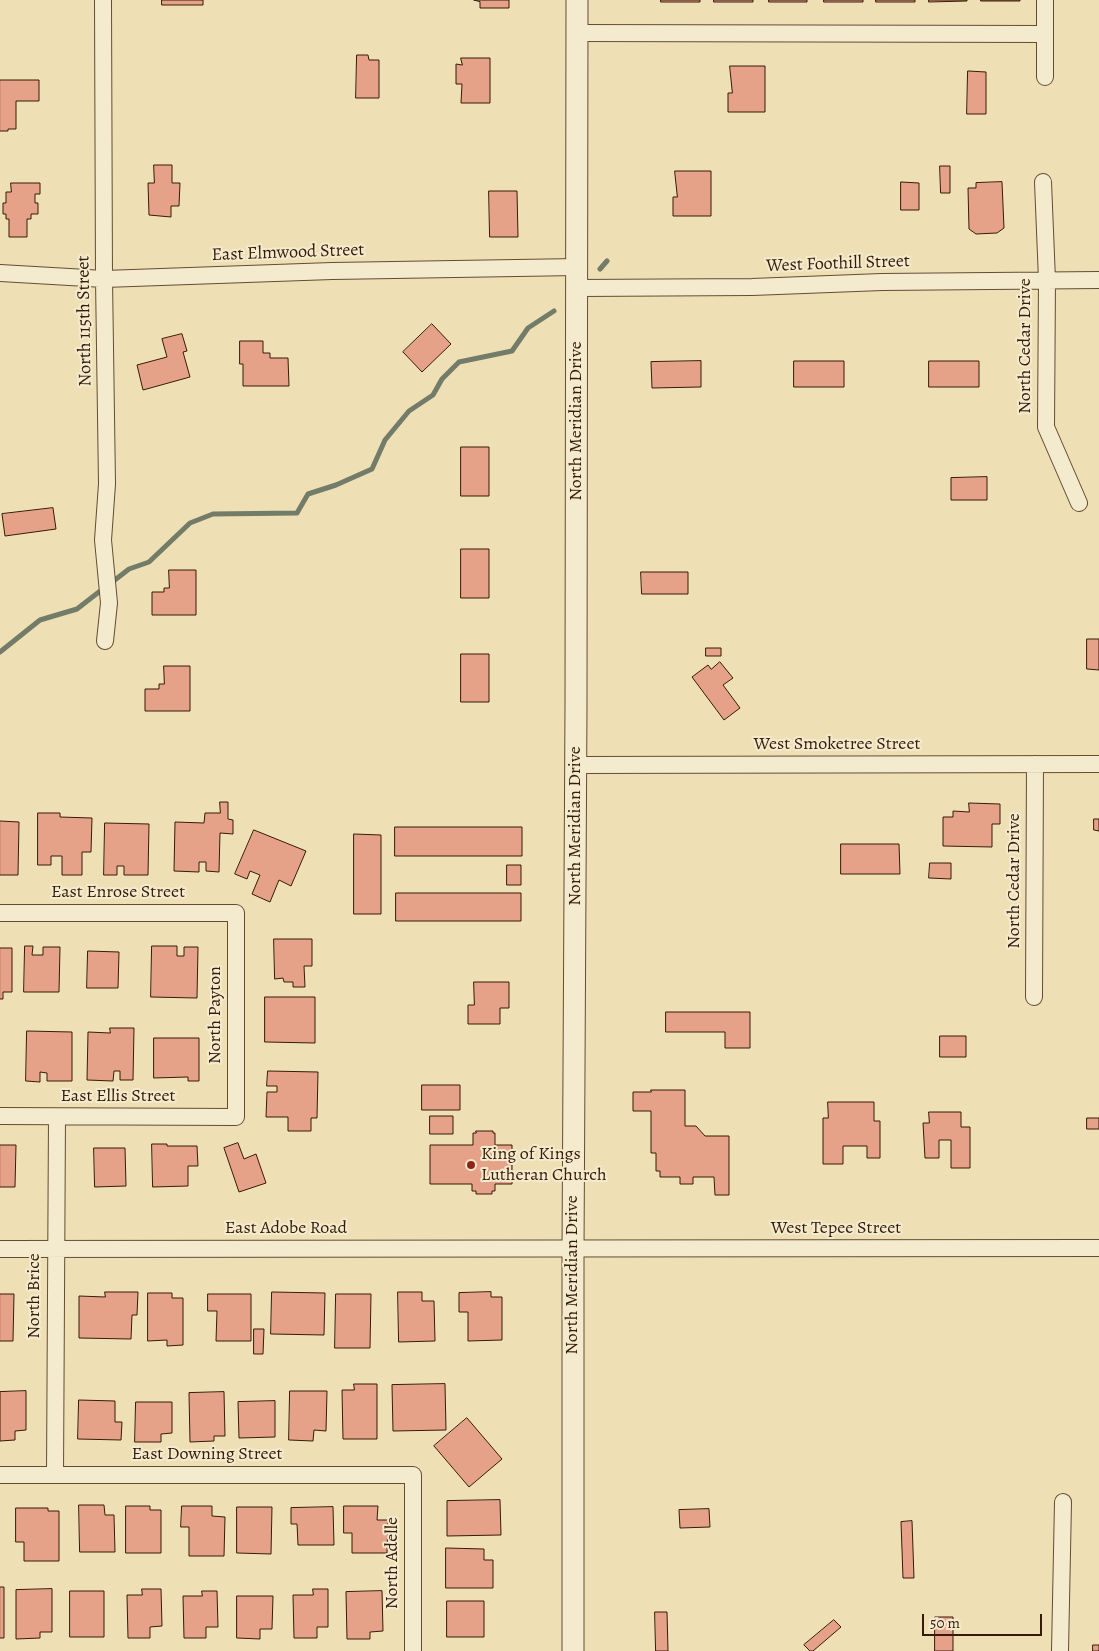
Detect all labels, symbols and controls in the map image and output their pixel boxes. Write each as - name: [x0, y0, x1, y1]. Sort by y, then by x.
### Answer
- street label: East Elmwood Street: [211, 240, 365, 266]
- street label: West Foothill Street: [766, 251, 910, 277]
- street label: North 115th Street: [73, 255, 97, 387]
- street label: North Cedar Drive: [1015, 278, 1037, 414]
- street label: North Meridian Drive: [566, 341, 588, 501]
- street label: West Smoketree Street: [754, 734, 920, 756]
- street label: North Meridian Drive: [565, 746, 587, 906]
- street label: North Cedar Drive: [1004, 813, 1026, 949]
- street label: East Enrose Street: [51, 882, 185, 904]
- street label: North Payton: [205, 966, 227, 1064]
- street label: East Ellis Street: [61, 1086, 175, 1108]
- place label: King of Kings Lutheran Church: [481, 1144, 607, 1186]
- marker: King of Kings Lutheran Church: [465, 1159, 477, 1171]
- street label: North Meridian Drive: [562, 1195, 584, 1355]
- street label: East Adobe Road: [225, 1218, 347, 1240]
- street label: West Tepee Street: [771, 1218, 901, 1240]
- street label: North Brice: [24, 1253, 46, 1339]
- street label: East Downing Street: [131, 1444, 283, 1466]
- street label: North Adelle: [382, 1517, 404, 1609]
- scale bar: [924, 1604, 1044, 1636]
- text: 50 m: [930, 1613, 960, 1633]

